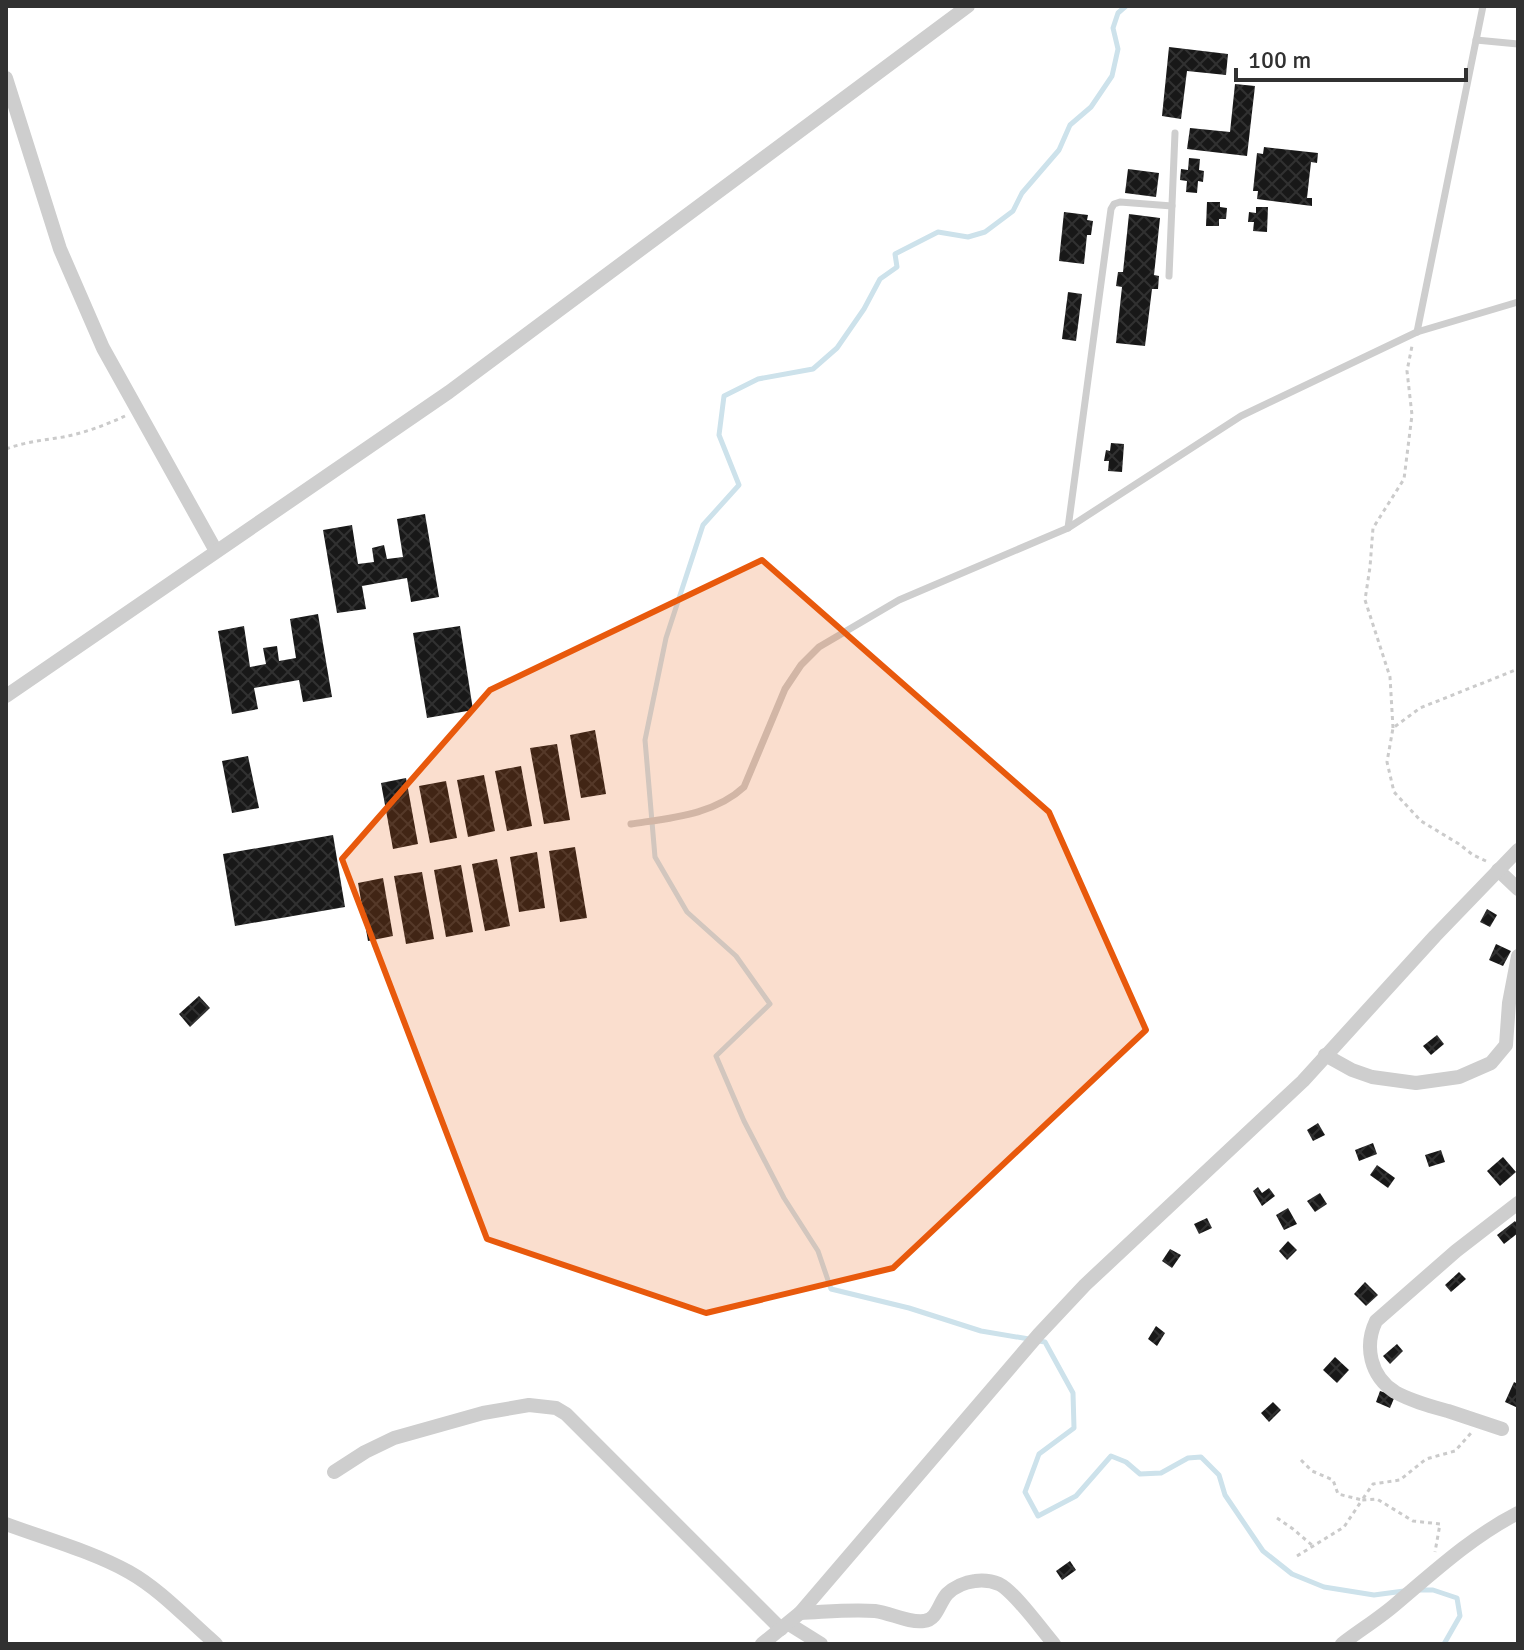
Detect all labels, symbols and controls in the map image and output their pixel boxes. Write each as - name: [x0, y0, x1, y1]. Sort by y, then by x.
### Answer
- scale bar: [1236, 32, 1466, 82]
- text: 100 m: [1248, 45, 1311, 75]

